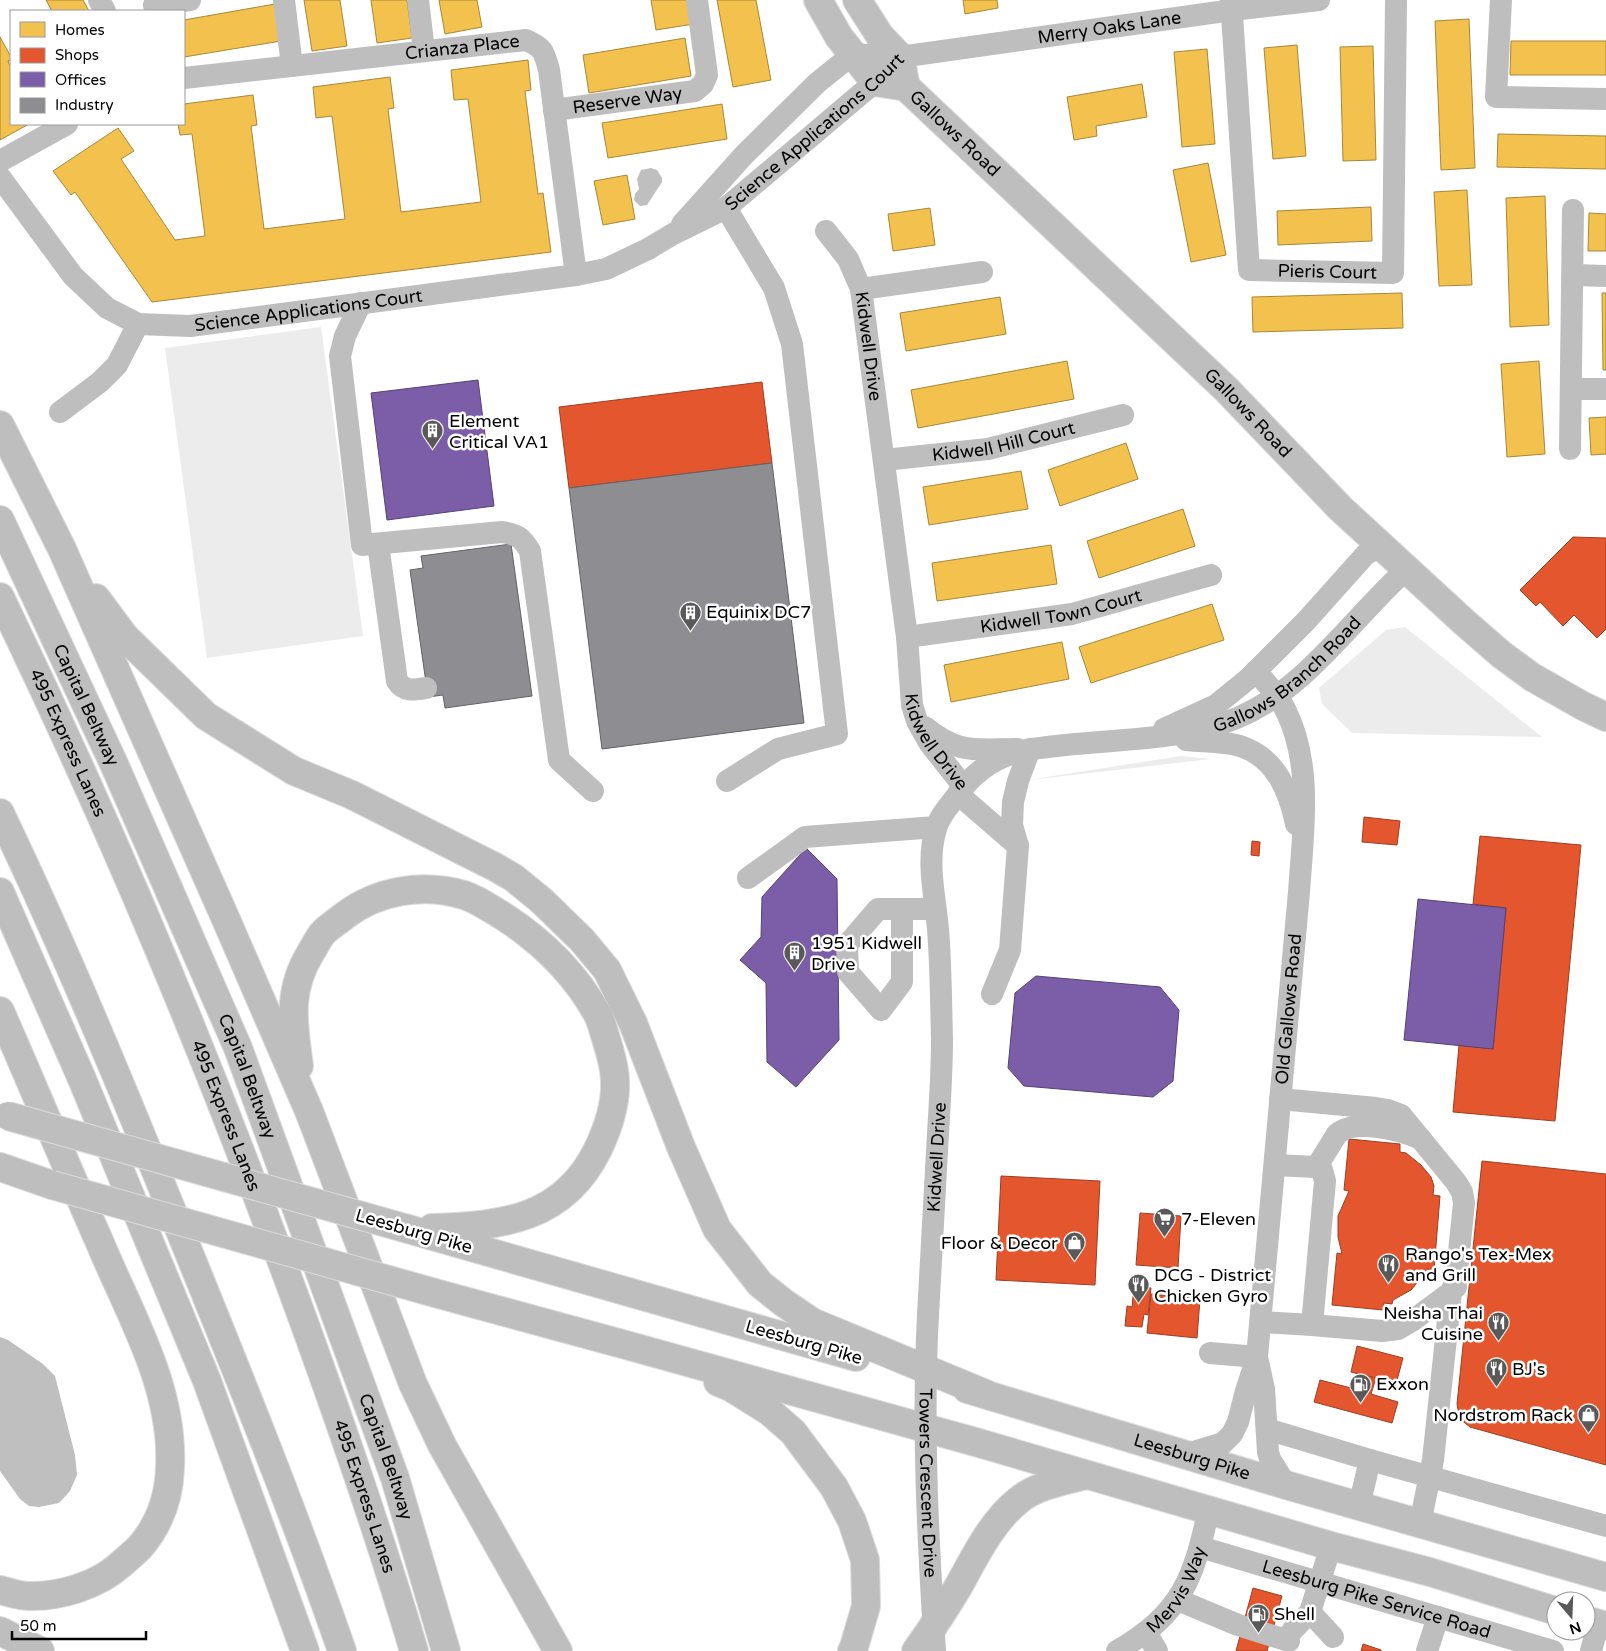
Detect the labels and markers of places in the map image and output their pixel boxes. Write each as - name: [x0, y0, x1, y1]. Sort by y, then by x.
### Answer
- place label: Element Critical VA1: [449, 410, 549, 453]
- building icon: Element Critical VA1: [421, 419, 445, 450]
- building icon: Equinix DC7: [678, 600, 702, 631]
- place label: Equinix DC7: [706, 601, 811, 623]
- place label: 1951 Kidwell Drive: [811, 932, 922, 975]
- building icon: 1951 Kidwell Drive: [783, 941, 807, 972]
- supermarket icon: 7-Eleven: [1153, 1207, 1177, 1238]
- place label: 7-Eleven: [1181, 1208, 1256, 1230]
- shop icon: Floor & Decor: [1062, 1231, 1086, 1262]
- place label: Floor & Decor: [941, 1232, 1058, 1254]
- place label: Rango's Tex-Mex and Grill: [1405, 1243, 1552, 1286]
- restaurant icon: Rango's Tex-Mex and Grill: [1377, 1252, 1401, 1283]
- place label: DCG - District Chicken Gyro: [1154, 1264, 1271, 1307]
- restaurant icon: DCG - District Chicken Gyro: [1126, 1273, 1150, 1304]
- place label: Neisha Thai Cuisine: [1383, 1302, 1483, 1345]
- restaurant icon: Neisha Thai Cuisine: [1487, 1311, 1511, 1342]
- restaurant icon: BJ's: [1484, 1357, 1508, 1388]
- place label: BJ's: [1512, 1358, 1546, 1380]
- fuel station icon: Exxon: [1348, 1372, 1372, 1403]
- place label: Exxon: [1376, 1373, 1429, 1395]
- shop icon: Nordstrom Rack: [1577, 1403, 1601, 1434]
- place label: Nordstrom Rack: [1433, 1404, 1573, 1426]
- fuel station icon: Shell: [1246, 1602, 1270, 1633]
- place label: Shell: [1274, 1603, 1315, 1625]

